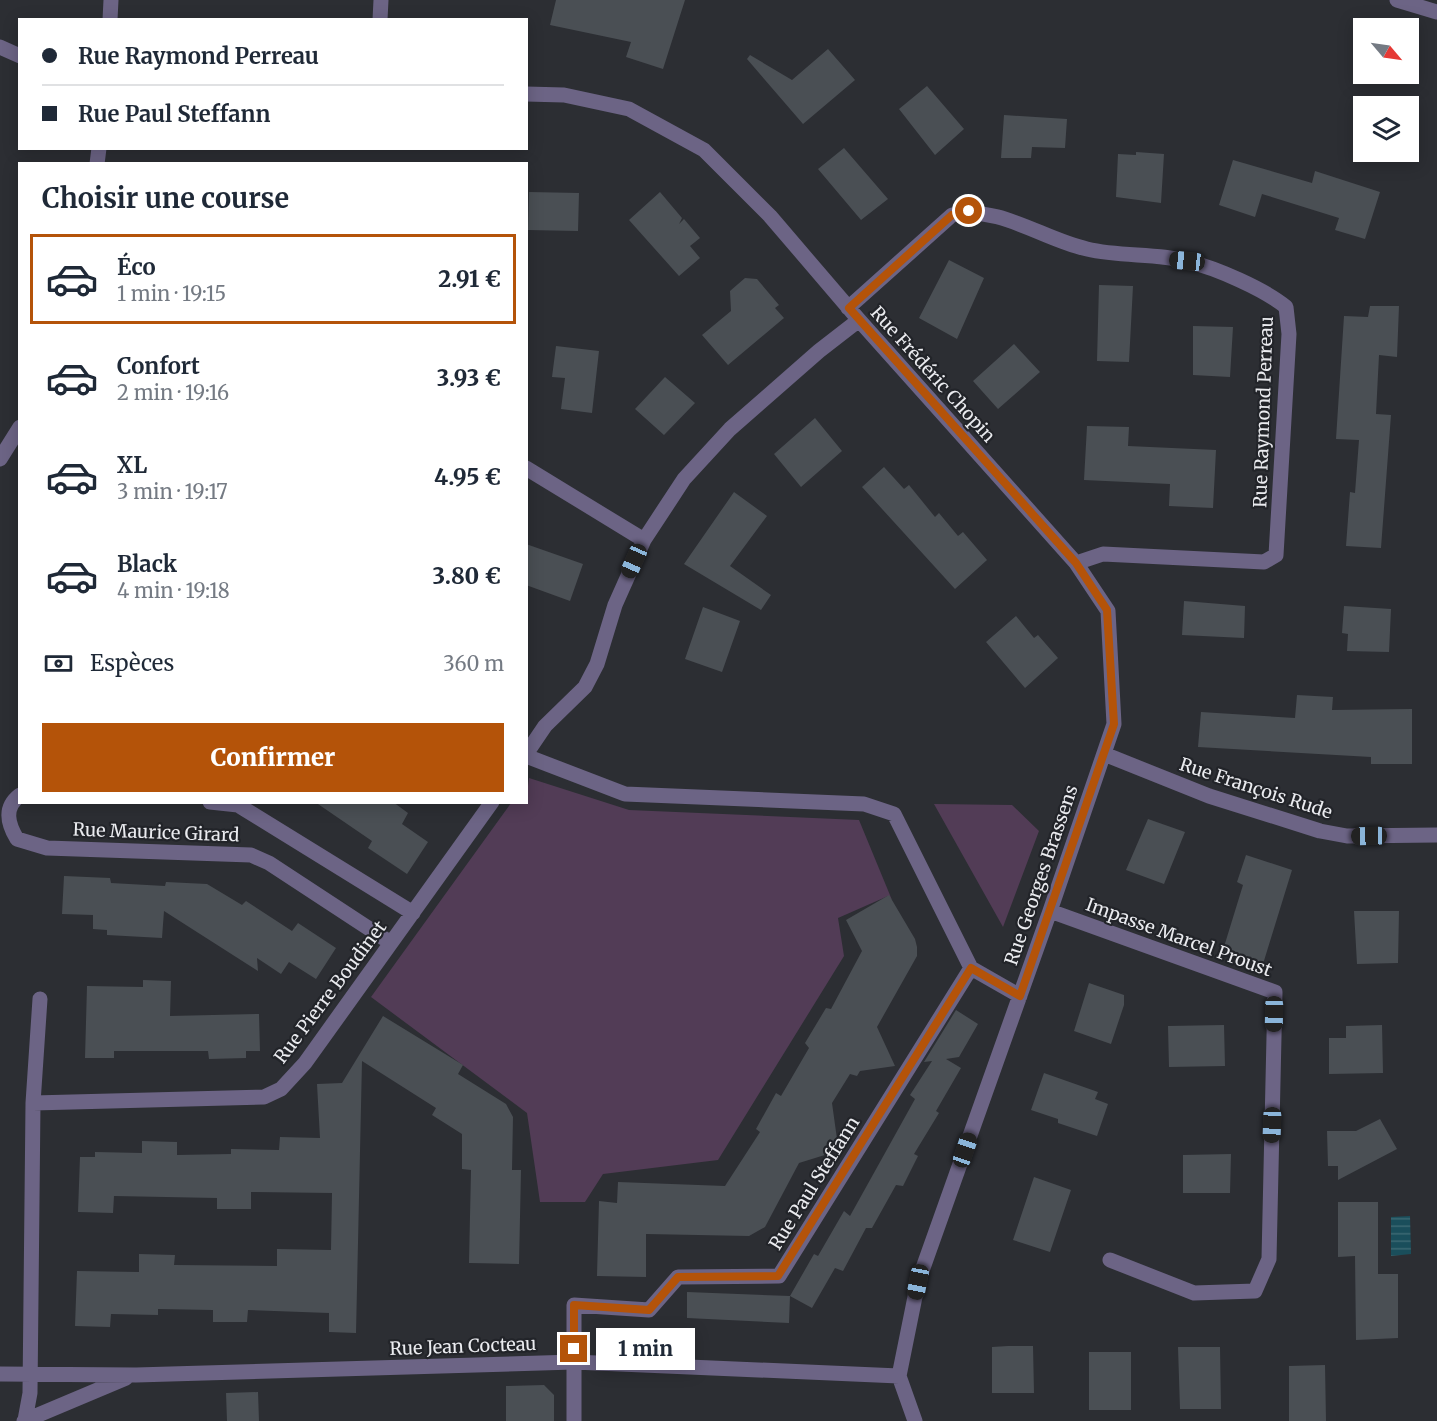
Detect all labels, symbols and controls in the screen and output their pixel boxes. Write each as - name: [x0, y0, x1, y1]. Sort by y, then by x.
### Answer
- north arrow: [1353, 18, 1419, 84]
- map controls: [1353, 18, 1419, 162]
- text: Rue Raymond Perreau: [78, 42, 319, 70]
- button: layers: [1353, 96, 1419, 162]
- text: Rue Paul Steffann: [78, 100, 270, 128]
- text: Choisir une course: [42, 181, 289, 215]
- route start: [955, 197, 982, 224]
- car: [1168, 250, 1206, 272]
- icon: car: [45, 252, 99, 306]
- text: Éco: [117, 253, 156, 281]
- text: 2.91 €: [438, 265, 501, 293]
- text: 1 min · 19:15: [117, 281, 226, 306]
- street label: Rue Frédéric Chopin: [866, 301, 1000, 447]
- street label: Rue Raymond Perreau: [1248, 316, 1278, 508]
- icon: car: [45, 351, 99, 405]
- text: Confort: [117, 352, 200, 380]
- text: 3.93 €: [437, 364, 501, 392]
- text: 2 min · 19:16: [117, 380, 229, 405]
- icon: car: [45, 450, 99, 504]
- text: XL: [117, 451, 147, 479]
- text: 4.95 €: [434, 463, 501, 491]
- text: 3 min · 19:17: [117, 479, 228, 504]
- car: [618, 541, 650, 581]
- icon: car: [45, 549, 99, 603]
- text: Black: [117, 550, 177, 578]
- text: 3.80 €: [432, 562, 501, 590]
- text: 4 min · 19:18: [117, 578, 230, 603]
- icon: cash: [42, 647, 75, 680]
- text: Espèces: [90, 649, 174, 677]
- text: 360 m: [443, 651, 504, 676]
- button: Confirmer: [42, 723, 504, 792]
- street label: Rue François Rude: [1177, 752, 1335, 824]
- street label: Rue Georges Brassens: [999, 782, 1083, 968]
- street label: Rue Maurice Girard: [72, 818, 240, 846]
- car: [1351, 827, 1387, 845]
- street label: Impasse Marcel Proust: [1083, 893, 1275, 981]
- street label: Rue Pierre Boudinet: [269, 916, 391, 1068]
- car: [1265, 996, 1283, 1032]
- car: [1262, 1107, 1282, 1143]
- street label: Rue Paul Steffann: [764, 1112, 864, 1254]
- car: [951, 1130, 979, 1170]
- car: [906, 1263, 930, 1301]
- callout: 1 min: [595, 1328, 694, 1370]
- street label: Rue Jean Cocteau: [389, 1332, 537, 1360]
- route end: [560, 1335, 587, 1362]
- text: 1 min: [618, 1336, 673, 1361]

